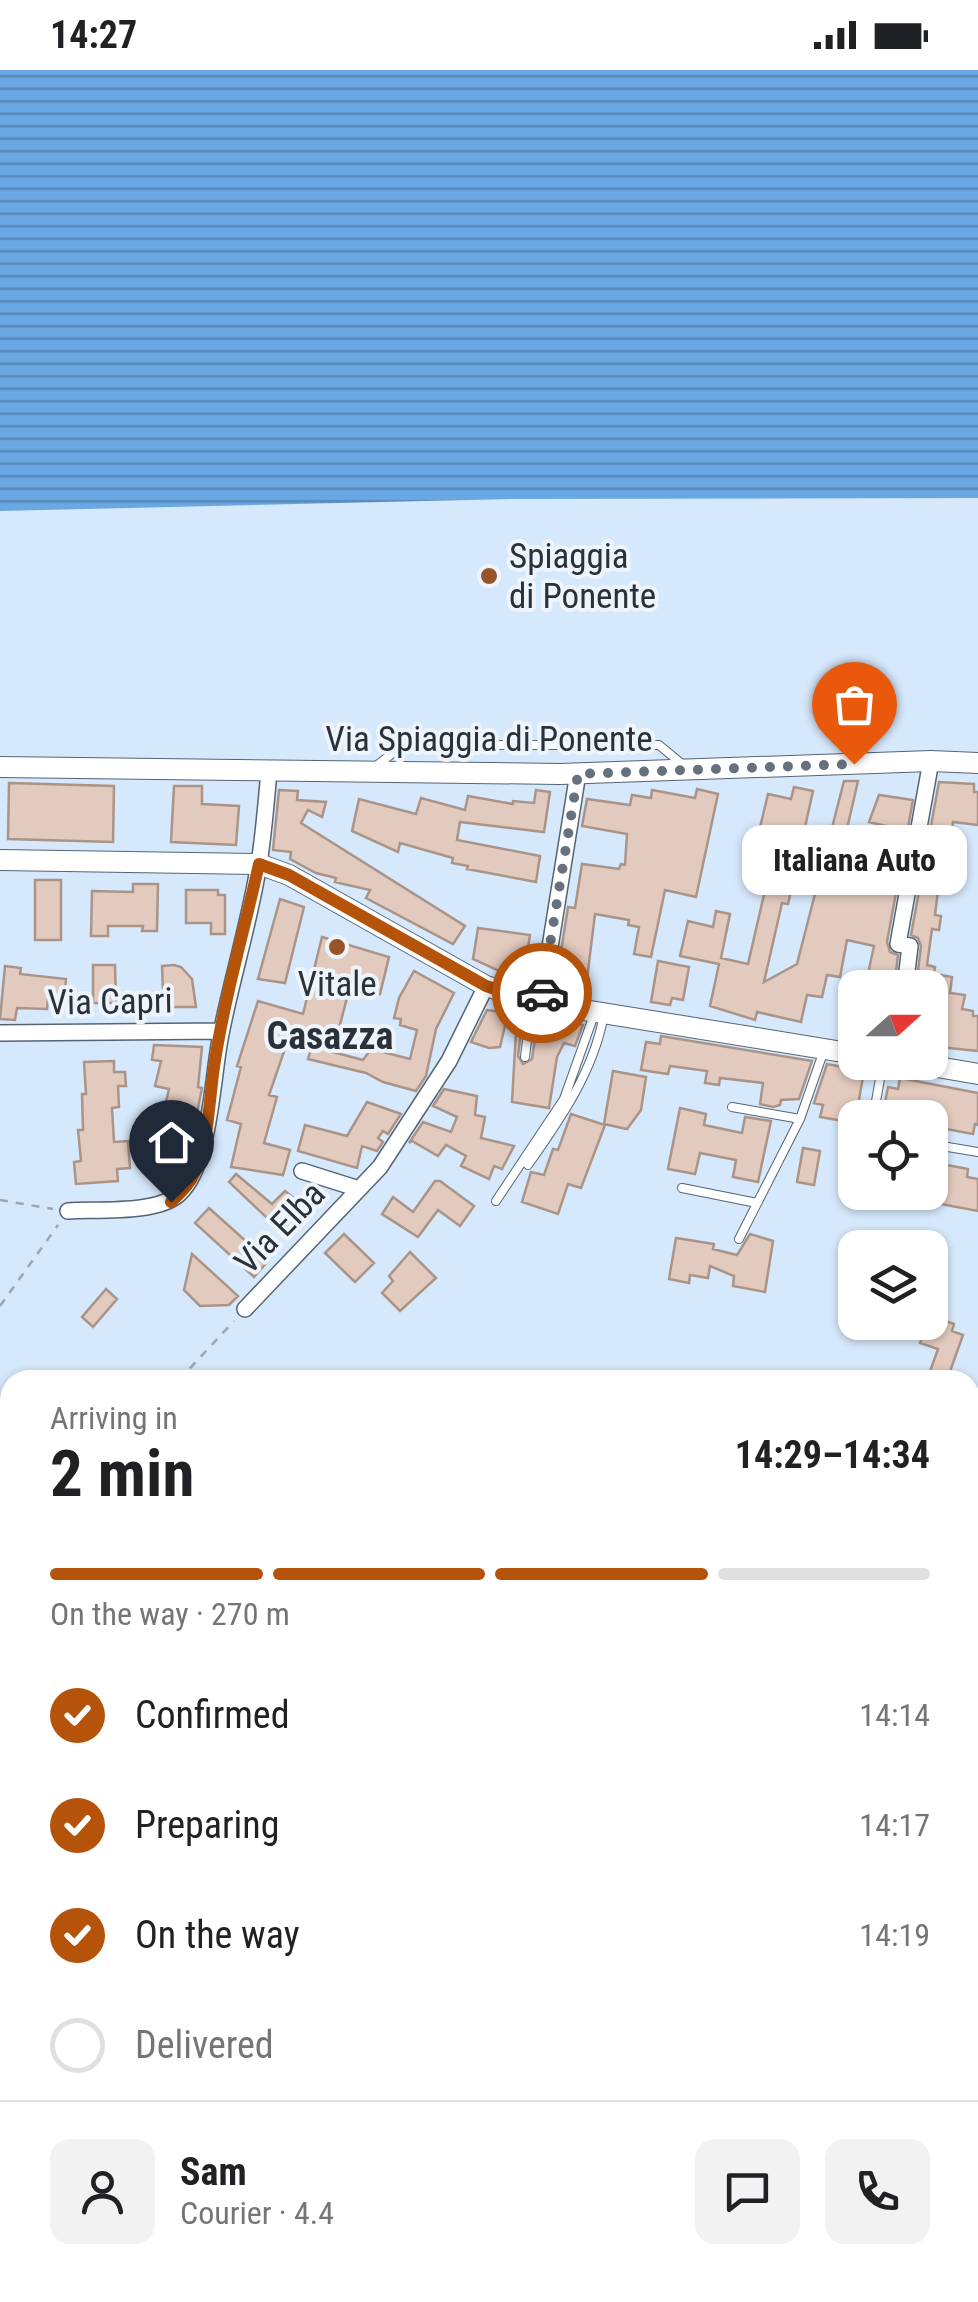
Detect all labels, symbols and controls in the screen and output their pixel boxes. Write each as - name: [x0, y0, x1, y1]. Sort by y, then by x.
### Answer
- text: 14:27: [50, 13, 137, 57]
- place label: Spiaggia di Ponente: [509, 536, 656, 617]
- marker: Spiaggia di Ponente: [478, 565, 500, 587]
- pin: [812, 662, 897, 765]
- icon: bag: [827, 677, 882, 732]
- street label: Via Spiaggia di Ponente: [325, 719, 653, 760]
- callout: Italiana Auto: [742, 824, 966, 894]
- text: Italiana Auto: [773, 841, 936, 879]
- marker: Vitale: [326, 936, 348, 958]
- courier: [492, 943, 592, 1043]
- place label: Vitale: [297, 964, 377, 1005]
- icon: car: [515, 966, 570, 1021]
- north arrow: [838, 970, 948, 1080]
- map controls: [838, 970, 948, 1340]
- street label: Via Capri: [47, 980, 173, 1024]
- district label: Casazza: [267, 1014, 394, 1058]
- pin: [129, 1100, 214, 1203]
- button: locate: [838, 1100, 948, 1210]
- icon: home: [144, 1115, 199, 1170]
- street label: Via Elba: [226, 1174, 334, 1282]
- button: layers: [838, 1230, 948, 1340]
- text: Arriving in: [50, 1399, 178, 1437]
- text: 14:29–14:34: [735, 1433, 930, 1477]
- text: 2 min: [50, 1436, 194, 1512]
- text: On the way · 270 m: [50, 1595, 290, 1633]
- icon: check: [50, 1688, 105, 1743]
- text: Confirmed: [135, 1693, 290, 1737]
- text: 14:14: [859, 1696, 930, 1734]
- icon: check: [50, 1798, 105, 1853]
- text: Preparing: [135, 1803, 280, 1847]
- text: 14:17: [859, 1806, 930, 1844]
- icon: check: [50, 1908, 105, 1963]
- text: On the way: [135, 1913, 300, 1957]
- text: 14:19: [859, 1916, 930, 1954]
- text: Delivered: [135, 2023, 274, 2067]
- button: person: [50, 2139, 155, 2244]
- button: chat: [695, 2139, 800, 2244]
- button: phone: [825, 2139, 930, 2244]
- text: Sam: [180, 2150, 247, 2194]
- text: Courier · 4.4: [180, 2194, 334, 2232]

